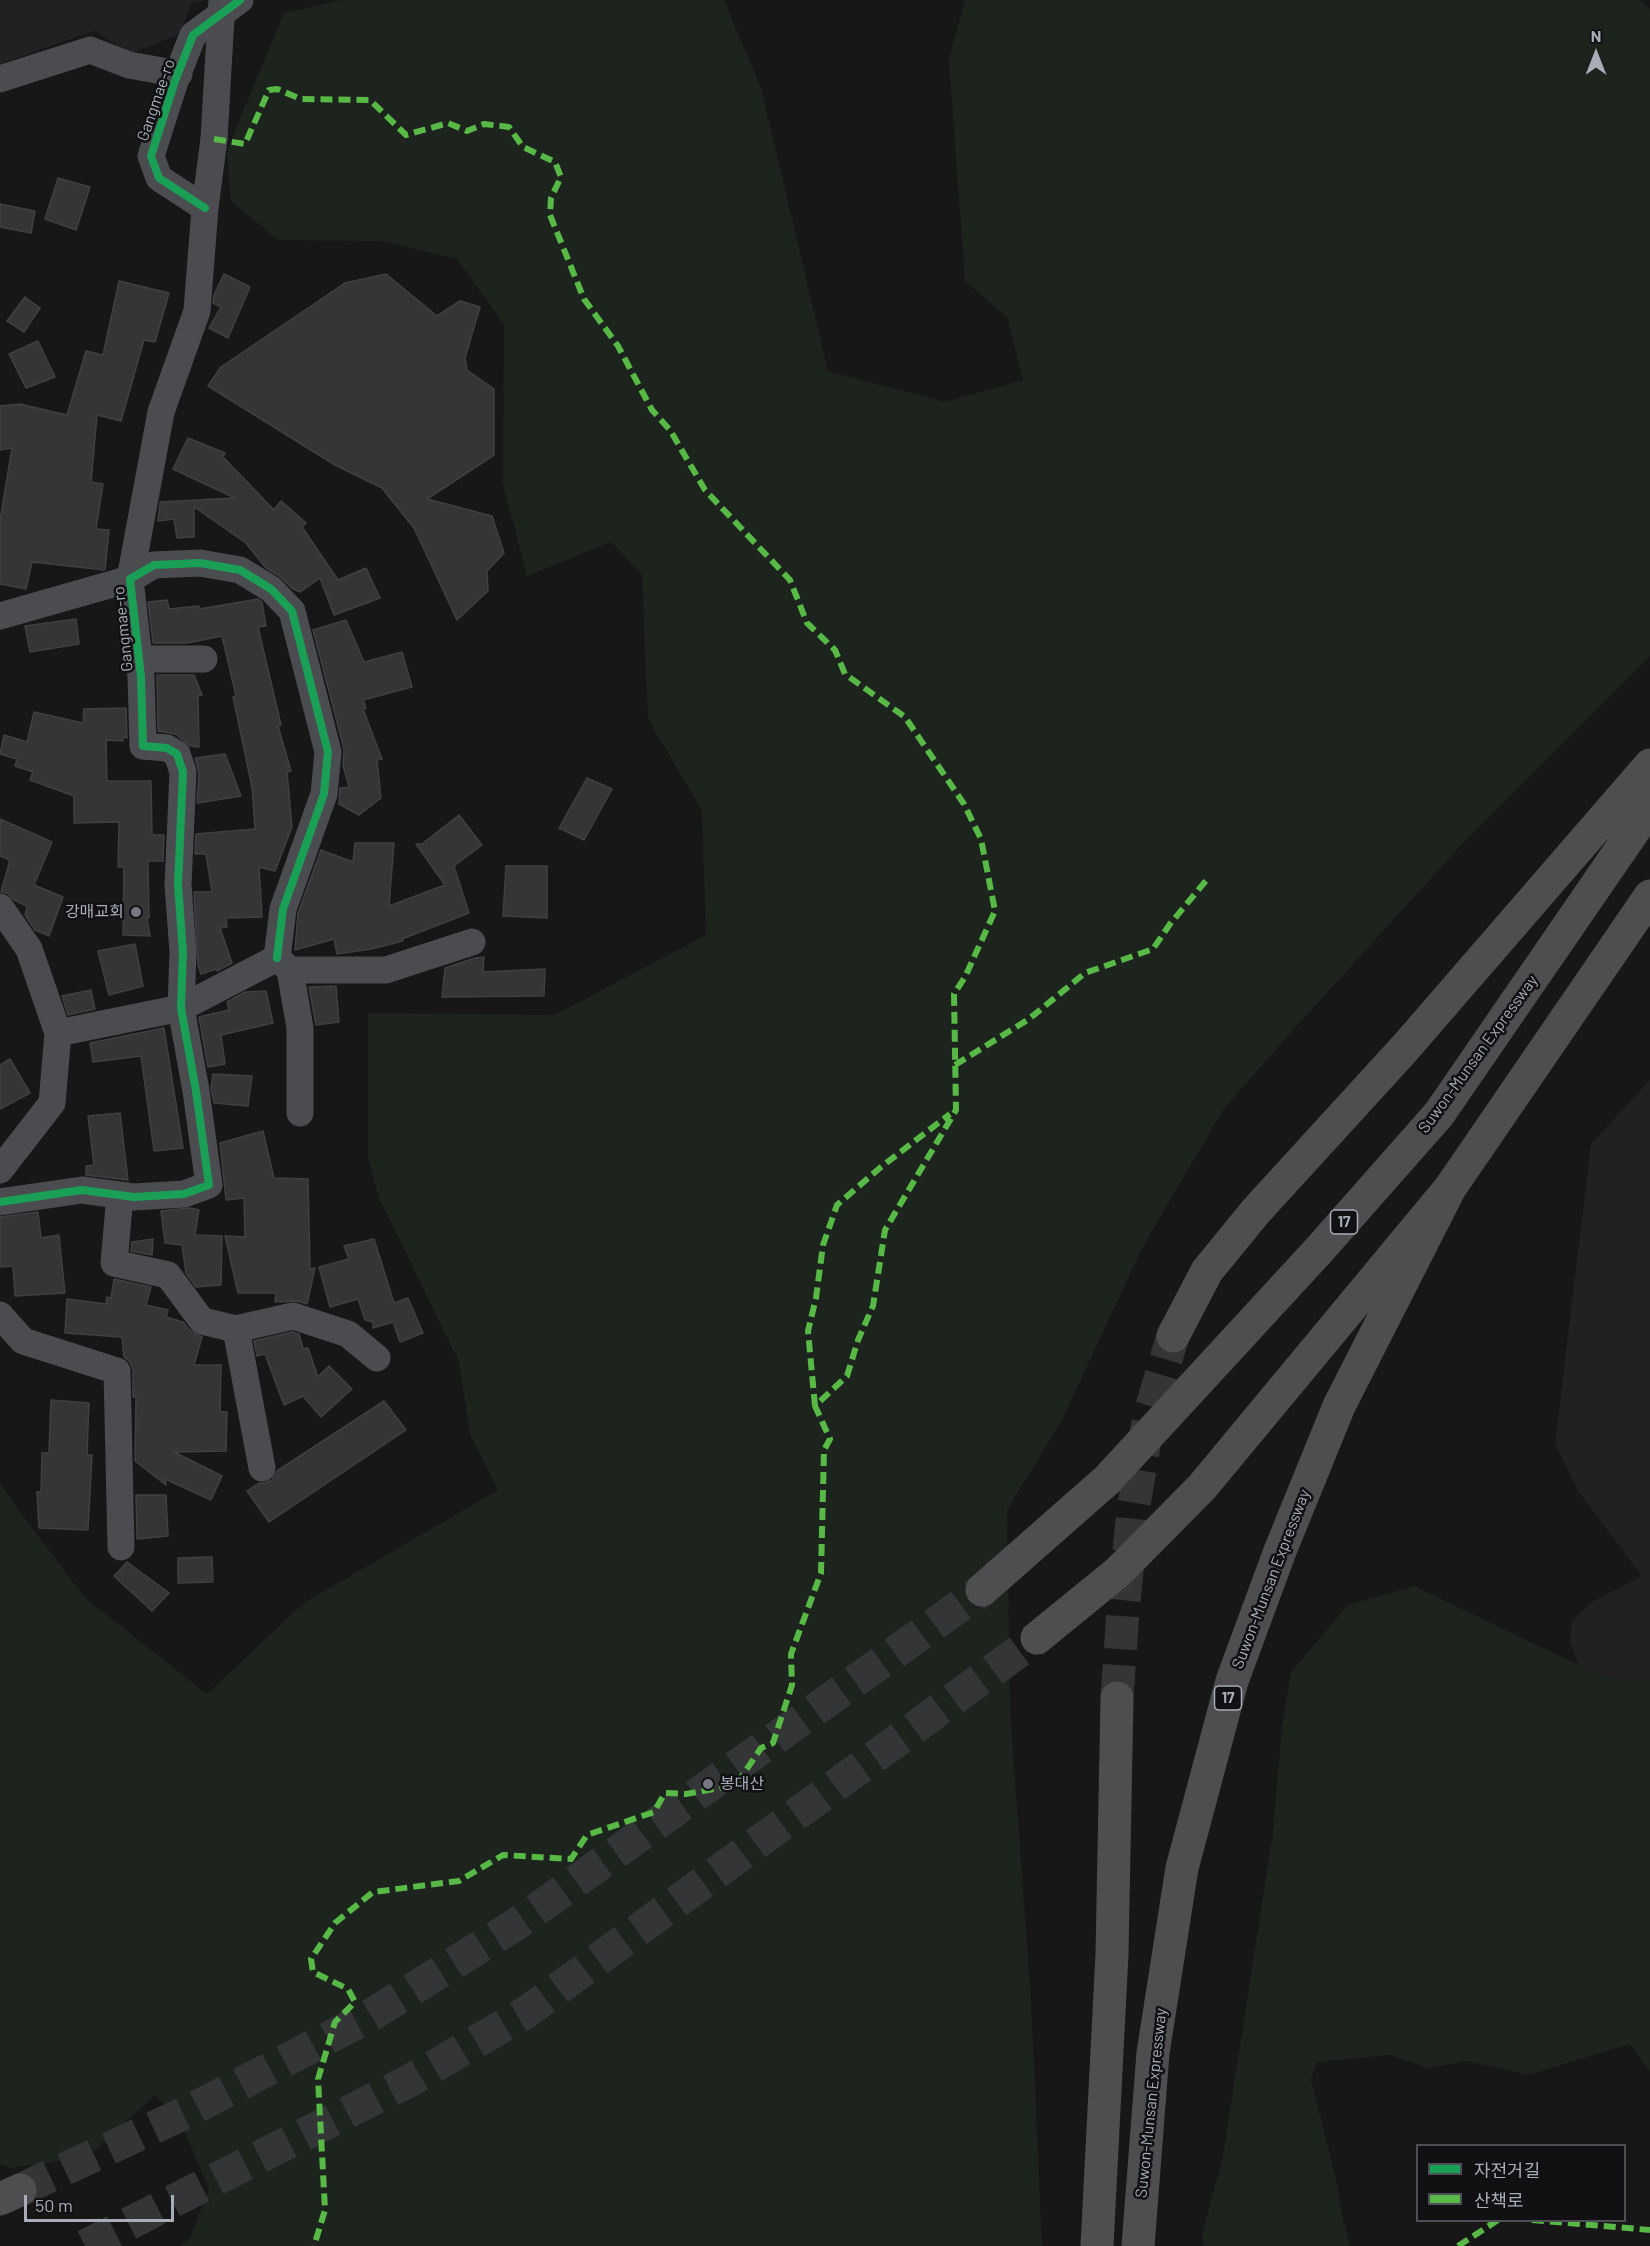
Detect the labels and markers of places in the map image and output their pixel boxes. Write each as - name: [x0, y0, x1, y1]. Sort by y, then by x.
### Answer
- place label: 강매교회: [65, 902, 124, 922]
- marker: 강매교회: [129, 905, 143, 919]
- place label: 봉대산: [720, 1774, 764, 1794]
- marker: 봉대산: [701, 1777, 715, 1791]

